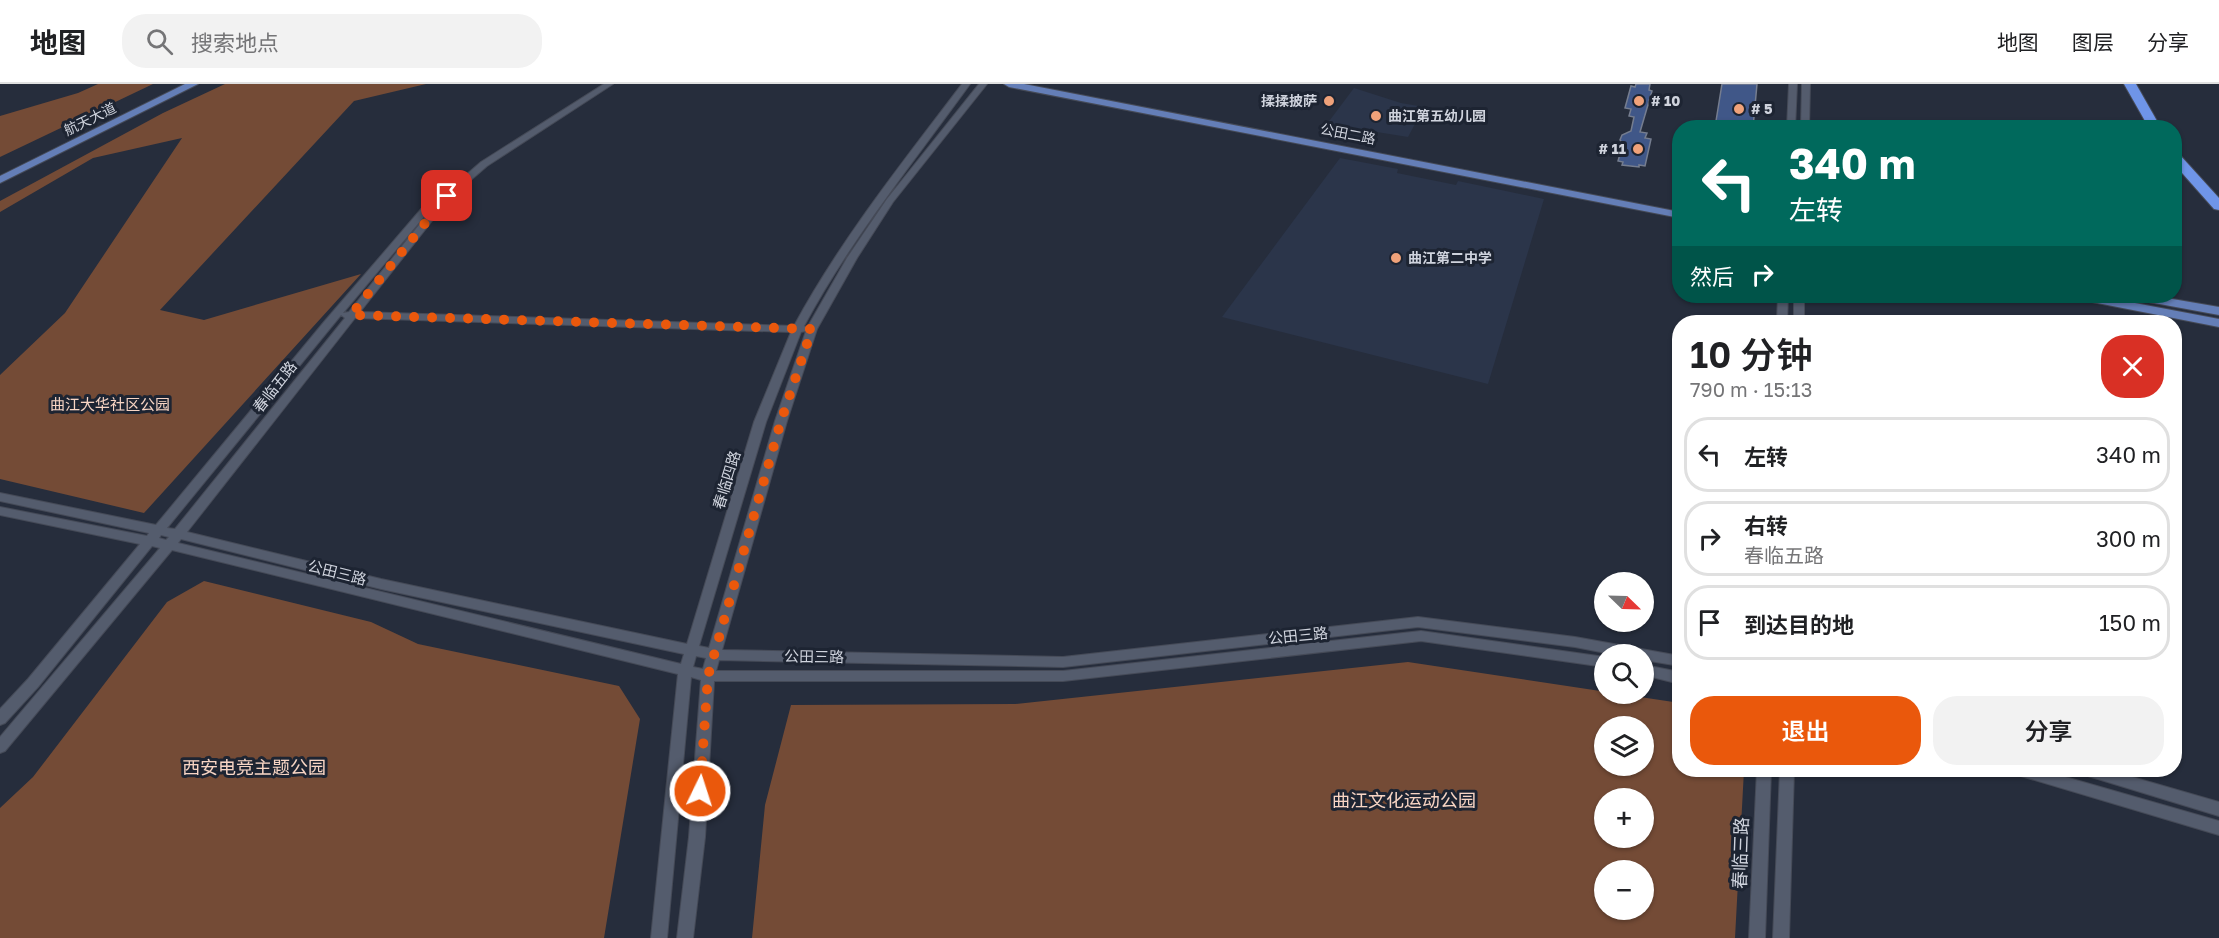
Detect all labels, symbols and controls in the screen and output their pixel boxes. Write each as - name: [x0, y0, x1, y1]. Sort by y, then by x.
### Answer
- search box: [122, 14, 542, 68]
- icon: search: [143, 25, 176, 58]
- text: 地图: [30, 26, 86, 59]
- text: 搜索地点: [191, 29, 279, 56]
- text: 地图: [1997, 29, 2039, 55]
- text: 图层: [2072, 29, 2114, 55]
- text: 分享: [2147, 29, 2189, 55]
- place label: 揉揉披萨: [1261, 92, 1317, 109]
- place label: # 10: [1651, 92, 1680, 109]
- marker: 揉揉披萨: [1322, 94, 1336, 108]
- marker: # 10: [1632, 94, 1646, 108]
- street label: 航天大道: [61, 99, 119, 138]
- place label: # 5: [1751, 100, 1773, 117]
- marker: # 5: [1732, 102, 1746, 116]
- place label: 曲江第五幼儿园: [1388, 107, 1486, 124]
- marker: 曲江第五幼儿园: [1369, 109, 1383, 123]
- street label: 公田二路: [1319, 120, 1377, 147]
- text: 340 m: [1789, 138, 1915, 188]
- place label: # 11: [1599, 140, 1626, 157]
- marker: # 11: [1631, 142, 1645, 156]
- icon: left: [1690, 144, 1768, 222]
- pin: [421, 170, 472, 221]
- icon: arrive: [430, 179, 463, 212]
- text: 左转: [1789, 194, 1843, 226]
- place label: 曲江第二中学: [1408, 249, 1492, 266]
- marker: 曲江第二中学: [1389, 251, 1403, 265]
- icon: right: [1746, 258, 1779, 291]
- text: 然后: [1690, 263, 1734, 290]
- text: 10 分钟: [1690, 333, 1812, 376]
- button: close: [2101, 335, 2164, 398]
- street label: 春临五路: [249, 357, 300, 416]
- text: 790 m · 15:13: [1690, 377, 1813, 401]
- park label: 曲江大华社区公园: [50, 395, 170, 413]
- icon: left: [1693, 438, 1726, 471]
- text: 340 m: [2096, 441, 2161, 468]
- text: 左转: [1744, 443, 1788, 470]
- street label: 春临四路: [709, 448, 743, 511]
- text: 右转: [1744, 512, 1788, 539]
- icon: right: [1693, 522, 1726, 555]
- text: 300 m: [2096, 525, 2161, 552]
- text: 春临五路: [1744, 543, 1824, 567]
- street label: 公田三路: [306, 556, 369, 588]
- north arrow: [1594, 572, 1654, 632]
- map controls: [1594, 572, 1654, 920]
- icon: arrive: [1693, 606, 1726, 639]
- text: 150 m: [2099, 609, 2161, 636]
- text: 到达目的地: [1744, 611, 1854, 638]
- street label: 公田三路: [1267, 623, 1329, 647]
- button: search: [1594, 644, 1654, 704]
- street label: 公田三路: [784, 646, 844, 666]
- button: 退出: [1690, 696, 1921, 765]
- button: 分享: [1933, 696, 2164, 765]
- button: layers: [1594, 716, 1654, 776]
- park label: 西安电竞主题公园: [182, 756, 326, 778]
- position arrow: [668, 759, 732, 823]
- button: +: [1594, 788, 1654, 848]
- park label: 曲江文化运动公园: [1332, 789, 1476, 811]
- street label: 春临三路: [1728, 817, 1752, 889]
- button: −: [1594, 860, 1654, 920]

